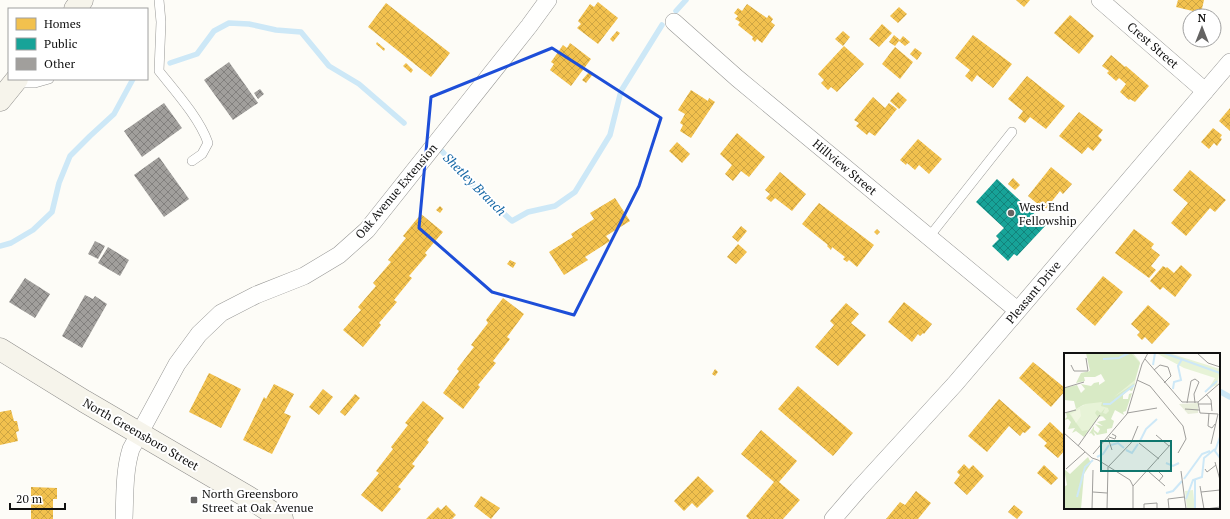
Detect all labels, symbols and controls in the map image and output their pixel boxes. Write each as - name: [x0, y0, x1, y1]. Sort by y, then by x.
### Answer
- legend: [8, 8, 148, 80]
- north arrow: [1182, 8, 1222, 48]
- text: N: [1198, 11, 1207, 25]
- text: Homes: [44, 16, 81, 31]
- street label: Crest Street: [1124, 19, 1182, 72]
- text: Public: [44, 36, 78, 51]
- text: Other: [44, 56, 75, 71]
- street label: Hillview Street: [810, 136, 880, 198]
- street label: Oak Avenue Extension: [352, 140, 440, 242]
- water label: Shetley Branch: [439, 148, 511, 220]
- place label: West End Fellowship: [1019, 199, 1077, 228]
- marker: West End Fellowship: [1006, 208, 1016, 218]
- street label: Pleasant Drive: [1002, 258, 1064, 326]
- inset map: [1064, 353, 1220, 509]
- street label: North Greensboro Street: [80, 395, 202, 474]
- scale bar: [10, 485, 65, 511]
- place label: North Greensboro Street at Oak Avenue: [202, 486, 313, 515]
- text: 20 m: [16, 491, 43, 506]
- marker: North Greensboro Street at Oak Avenue: [189, 495, 199, 505]

